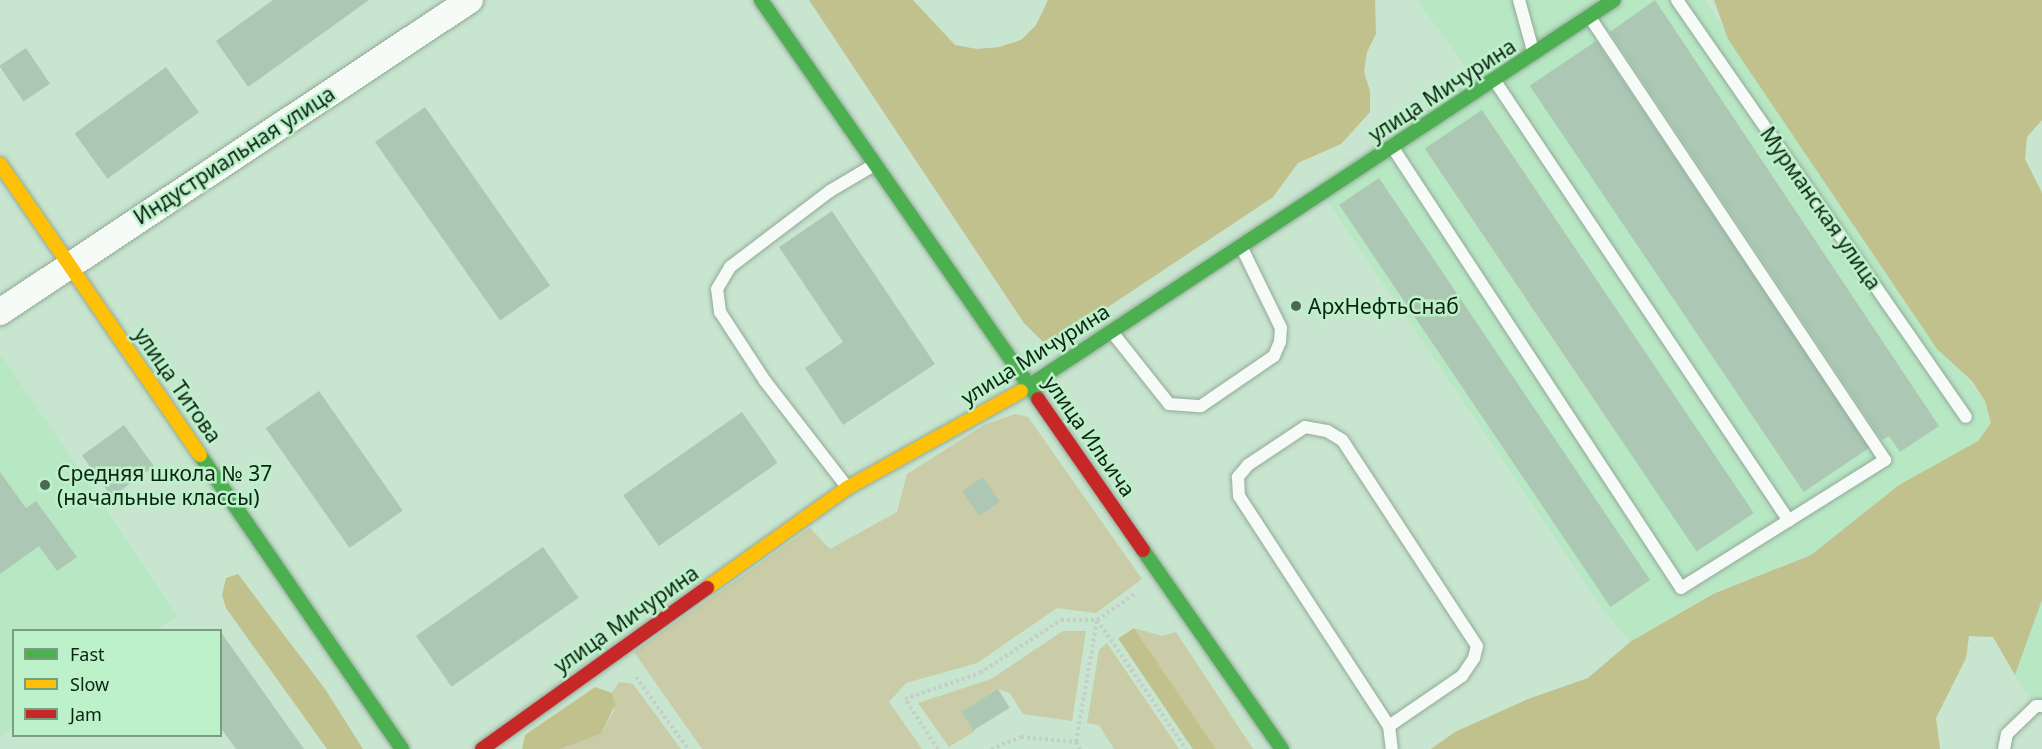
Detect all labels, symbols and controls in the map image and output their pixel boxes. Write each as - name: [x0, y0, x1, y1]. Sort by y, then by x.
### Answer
- street label: улица Мичурина: [1364, 33, 1520, 147]
- street label: Индустриальная улица: [129, 81, 339, 229]
- street label: Мурманская улица: [1755, 122, 1887, 294]
- place label: АрхНефтьСнаб: [1308, 293, 1459, 319]
- street label: улица Мичурина: [956, 298, 1114, 410]
- marker: АрхНефтьСнаб: [1289, 299, 1303, 313]
- street label: улица Титова: [129, 323, 227, 447]
- street label: улица Ильича: [1039, 371, 1141, 501]
- place label: Средняя школа № 37 (начальные классы): [57, 460, 272, 510]
- marker: Средняя школа № 37 (начальные классы): [38, 478, 52, 492]
- street label: улица Мичурина: [549, 560, 703, 678]
- legend: [12, 629, 222, 737]
- text: Fast: [70, 642, 105, 666]
- text: Slow: [70, 672, 109, 696]
- text: Jam: [70, 702, 102, 726]

